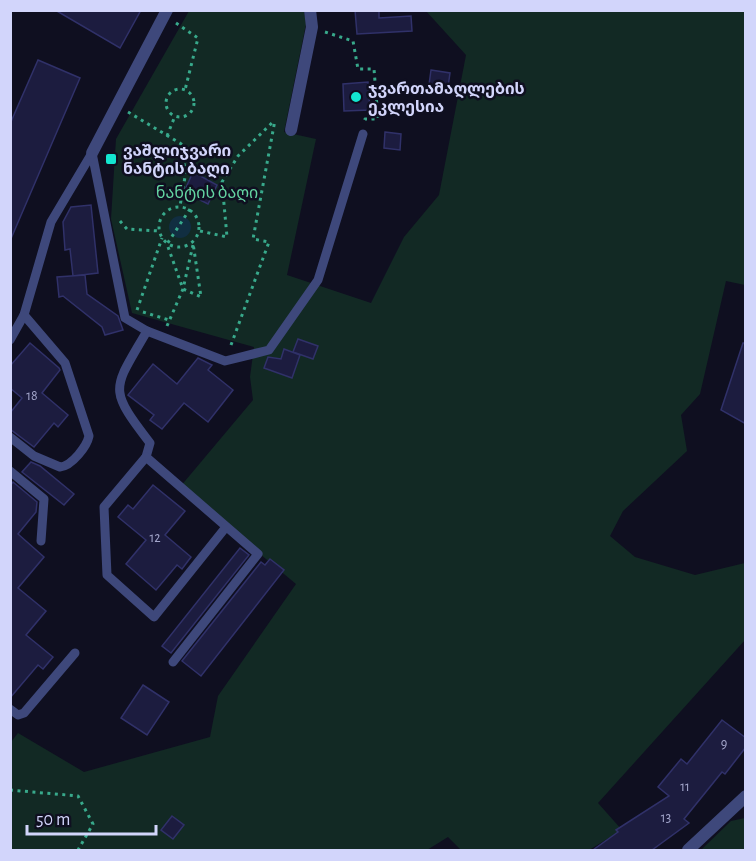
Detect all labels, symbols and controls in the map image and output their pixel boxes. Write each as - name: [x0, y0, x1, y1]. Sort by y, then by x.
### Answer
- place label: ჯვართამაღლების ეკლესია: [368, 81, 525, 117]
- marker: ჯვართამაღლების ეკლესია: [349, 90, 363, 104]
- place label: ვაშლიჯვარი ნანტის ბაღი: [123, 143, 231, 179]
- marker: ვაშლიჯვარი ნანტის ბაღი: [104, 152, 118, 166]
- park label: ნანტის ბაღი: [156, 185, 258, 202]
- house number: 18: [26, 389, 38, 403]
- house number: 12: [149, 531, 161, 545]
- house number: 9: [721, 737, 727, 751]
- house number: 11: [680, 780, 690, 794]
- scale bar: [27, 798, 156, 836]
- text: 50 m: [36, 811, 70, 829]
- house number: 13: [661, 811, 672, 825]

